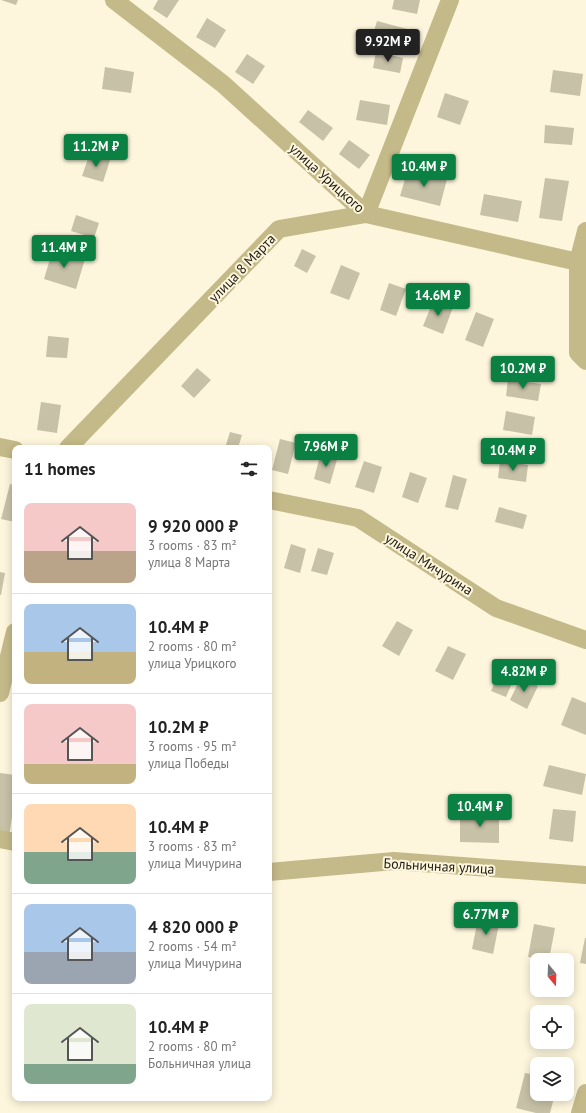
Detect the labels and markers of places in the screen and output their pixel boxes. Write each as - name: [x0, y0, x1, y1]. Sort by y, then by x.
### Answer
- pin: 9.92M ₽: [351, 29, 425, 63]
- pin: 11.2M ₽: [59, 134, 133, 168]
- pin: 10.4M ₽: [387, 154, 461, 188]
- pin: 11.4M ₽: [27, 235, 101, 269]
- pin: 14.6M ₽: [401, 283, 475, 317]
- pin: 10.2M ₽: [486, 356, 560, 390]
- pin: 7.96M ₽: [289, 434, 363, 468]
- pin: 10.4M ₽: [476, 438, 550, 472]
- pin: 4.82M ₽: [487, 659, 561, 693]
- pin: 10.4M ₽: [443, 794, 517, 828]
- pin: 6.77M ₽: [449, 902, 523, 936]

